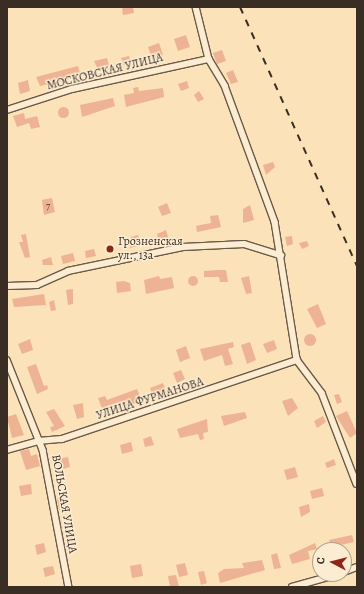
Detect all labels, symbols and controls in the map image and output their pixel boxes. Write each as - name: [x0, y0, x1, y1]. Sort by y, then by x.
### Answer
- street label: МОСКОВСКАЯ УЛИЦА: [45, 51, 165, 93]
- house number: 7: [46, 200, 50, 212]
- place label: Грозненская ул., 13а: [118, 235, 183, 263]
- marker: Грозненская ул., 13а: [105, 244, 115, 254]
- street label: УЛИЦА ФУРМАНОВА: [95, 375, 205, 423]
- street label: ВОЛЬСКАЯ УЛИЦА: [48, 453, 80, 555]
- north arrow: [312, 542, 352, 582]
- text: С: [313, 556, 328, 565]

